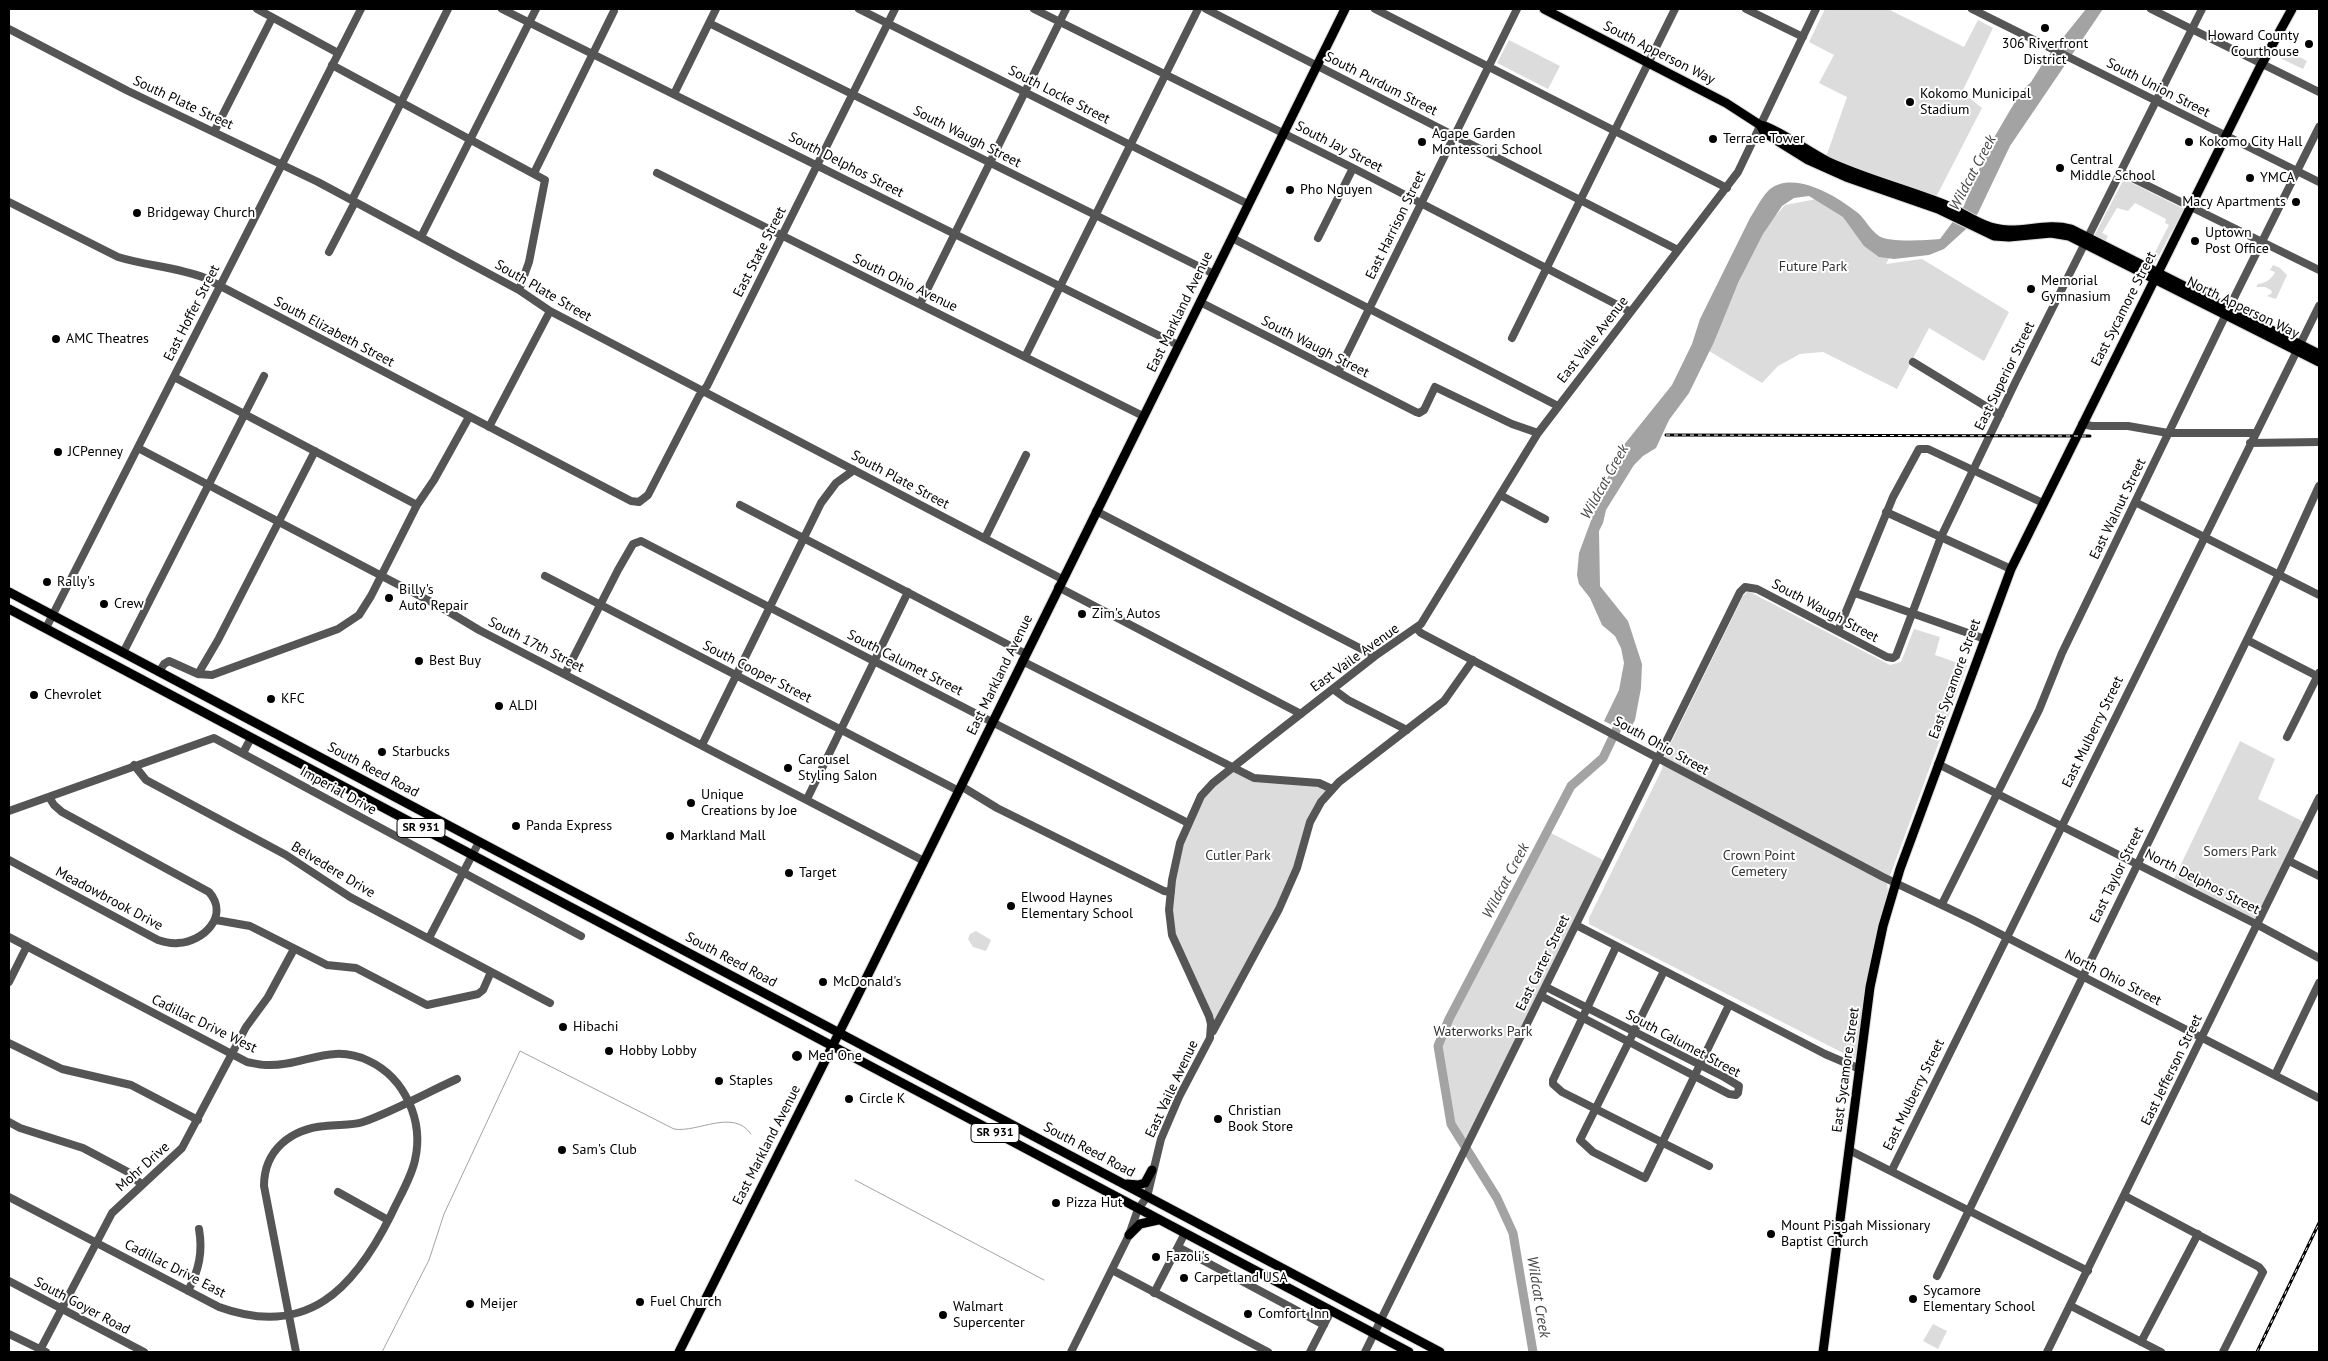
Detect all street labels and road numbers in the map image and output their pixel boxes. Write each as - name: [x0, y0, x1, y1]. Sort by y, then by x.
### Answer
- street label: South Apperson Way: [1600, 18, 1718, 88]
- street label: South Purdum Street: [1322, 48, 1440, 120]
- street label: South Union Street: [2103, 55, 2213, 121]
- street label: South Locke Street: [1005, 62, 1113, 128]
- street label: South Plate Street: [130, 72, 236, 134]
- street label: South Waugh Street: [910, 103, 1024, 171]
- street label: South Jay Street: [1293, 118, 1385, 176]
- street label: South Delphos Street: [786, 129, 906, 201]
- street label: East Harrison Street: [1362, 168, 1430, 282]
- street label: East State Street: [730, 204, 790, 300]
- street label: East Markland Avenue: [1144, 249, 1216, 375]
- street label: East Sycamore Street: [2088, 249, 2160, 369]
- street label: South Ohio Avenue: [850, 250, 960, 316]
- street label: South Plate Street: [492, 257, 594, 325]
- street label: East Hoffer Street: [161, 262, 223, 364]
- street label: North Apperson Way: [2184, 274, 2302, 342]
- street label: South Elizabeth Street: [271, 293, 397, 371]
- street label: East Vaile Avenue: [1554, 293, 1632, 387]
- street label: South Waugh Street: [1258, 313, 1372, 381]
- street label: East Superior Street: [1971, 319, 2039, 433]
- street label: South Plate Street: [848, 447, 952, 513]
- street label: East Walnut Street: [2086, 456, 2150, 562]
- street label: South Waugh Street: [1769, 576, 1881, 646]
- street label: East Markland Avenue: [964, 612, 1036, 738]
- street label: South 17th Street: [485, 614, 587, 676]
- street label: East Sycamore Street: [1926, 617, 1984, 741]
- street label: East Vaile Avenue: [1307, 620, 1403, 696]
- street label: South Calumet Street: [844, 627, 966, 699]
- street label: South Cooper Street: [700, 637, 814, 707]
- street label: East Mulberry Street: [2059, 674, 2127, 790]
- street label: South Ohio Street: [1610, 713, 1712, 779]
- street label: South Reed Road: [324, 739, 422, 801]
- street label: Imperial Drive: [297, 763, 379, 819]
- road number: SR 931: [397, 818, 445, 838]
- street label: East Taylor Street: [2087, 824, 2147, 926]
- street label: Belvedere Drive: [288, 838, 378, 902]
- street label: North Delphos Street: [2142, 846, 2262, 918]
- street label: Meadowbrook Drive: [52, 864, 166, 934]
- street label: East Carter Street: [1513, 912, 1573, 1014]
- street label: South Reed Road: [682, 929, 780, 991]
- street label: North Ohio Street: [2062, 946, 2164, 1010]
- street label: Cadillac Drive West: [149, 991, 259, 1057]
- street label: East Sycamore Street: [1829, 1006, 1863, 1134]
- street label: South Calumet Street: [1623, 1007, 1743, 1081]
- street label: East Jefferson Street: [2138, 1012, 2206, 1128]
- street label: East Mulberry Street: [1880, 1037, 1948, 1153]
- street label: East Vaile Avenue: [1142, 1038, 1202, 1140]
- street label: East Markland Avenue: [730, 1082, 804, 1208]
- street label: South Reed Road: [1040, 1119, 1138, 1181]
- road number: SR 931: [971, 1124, 1019, 1142]
- street label: Mohr Drive: [113, 1139, 173, 1195]
- street label: Cadillac Drive East: [122, 1236, 228, 1302]
- street label: South Goyer Road: [31, 1274, 133, 1338]

